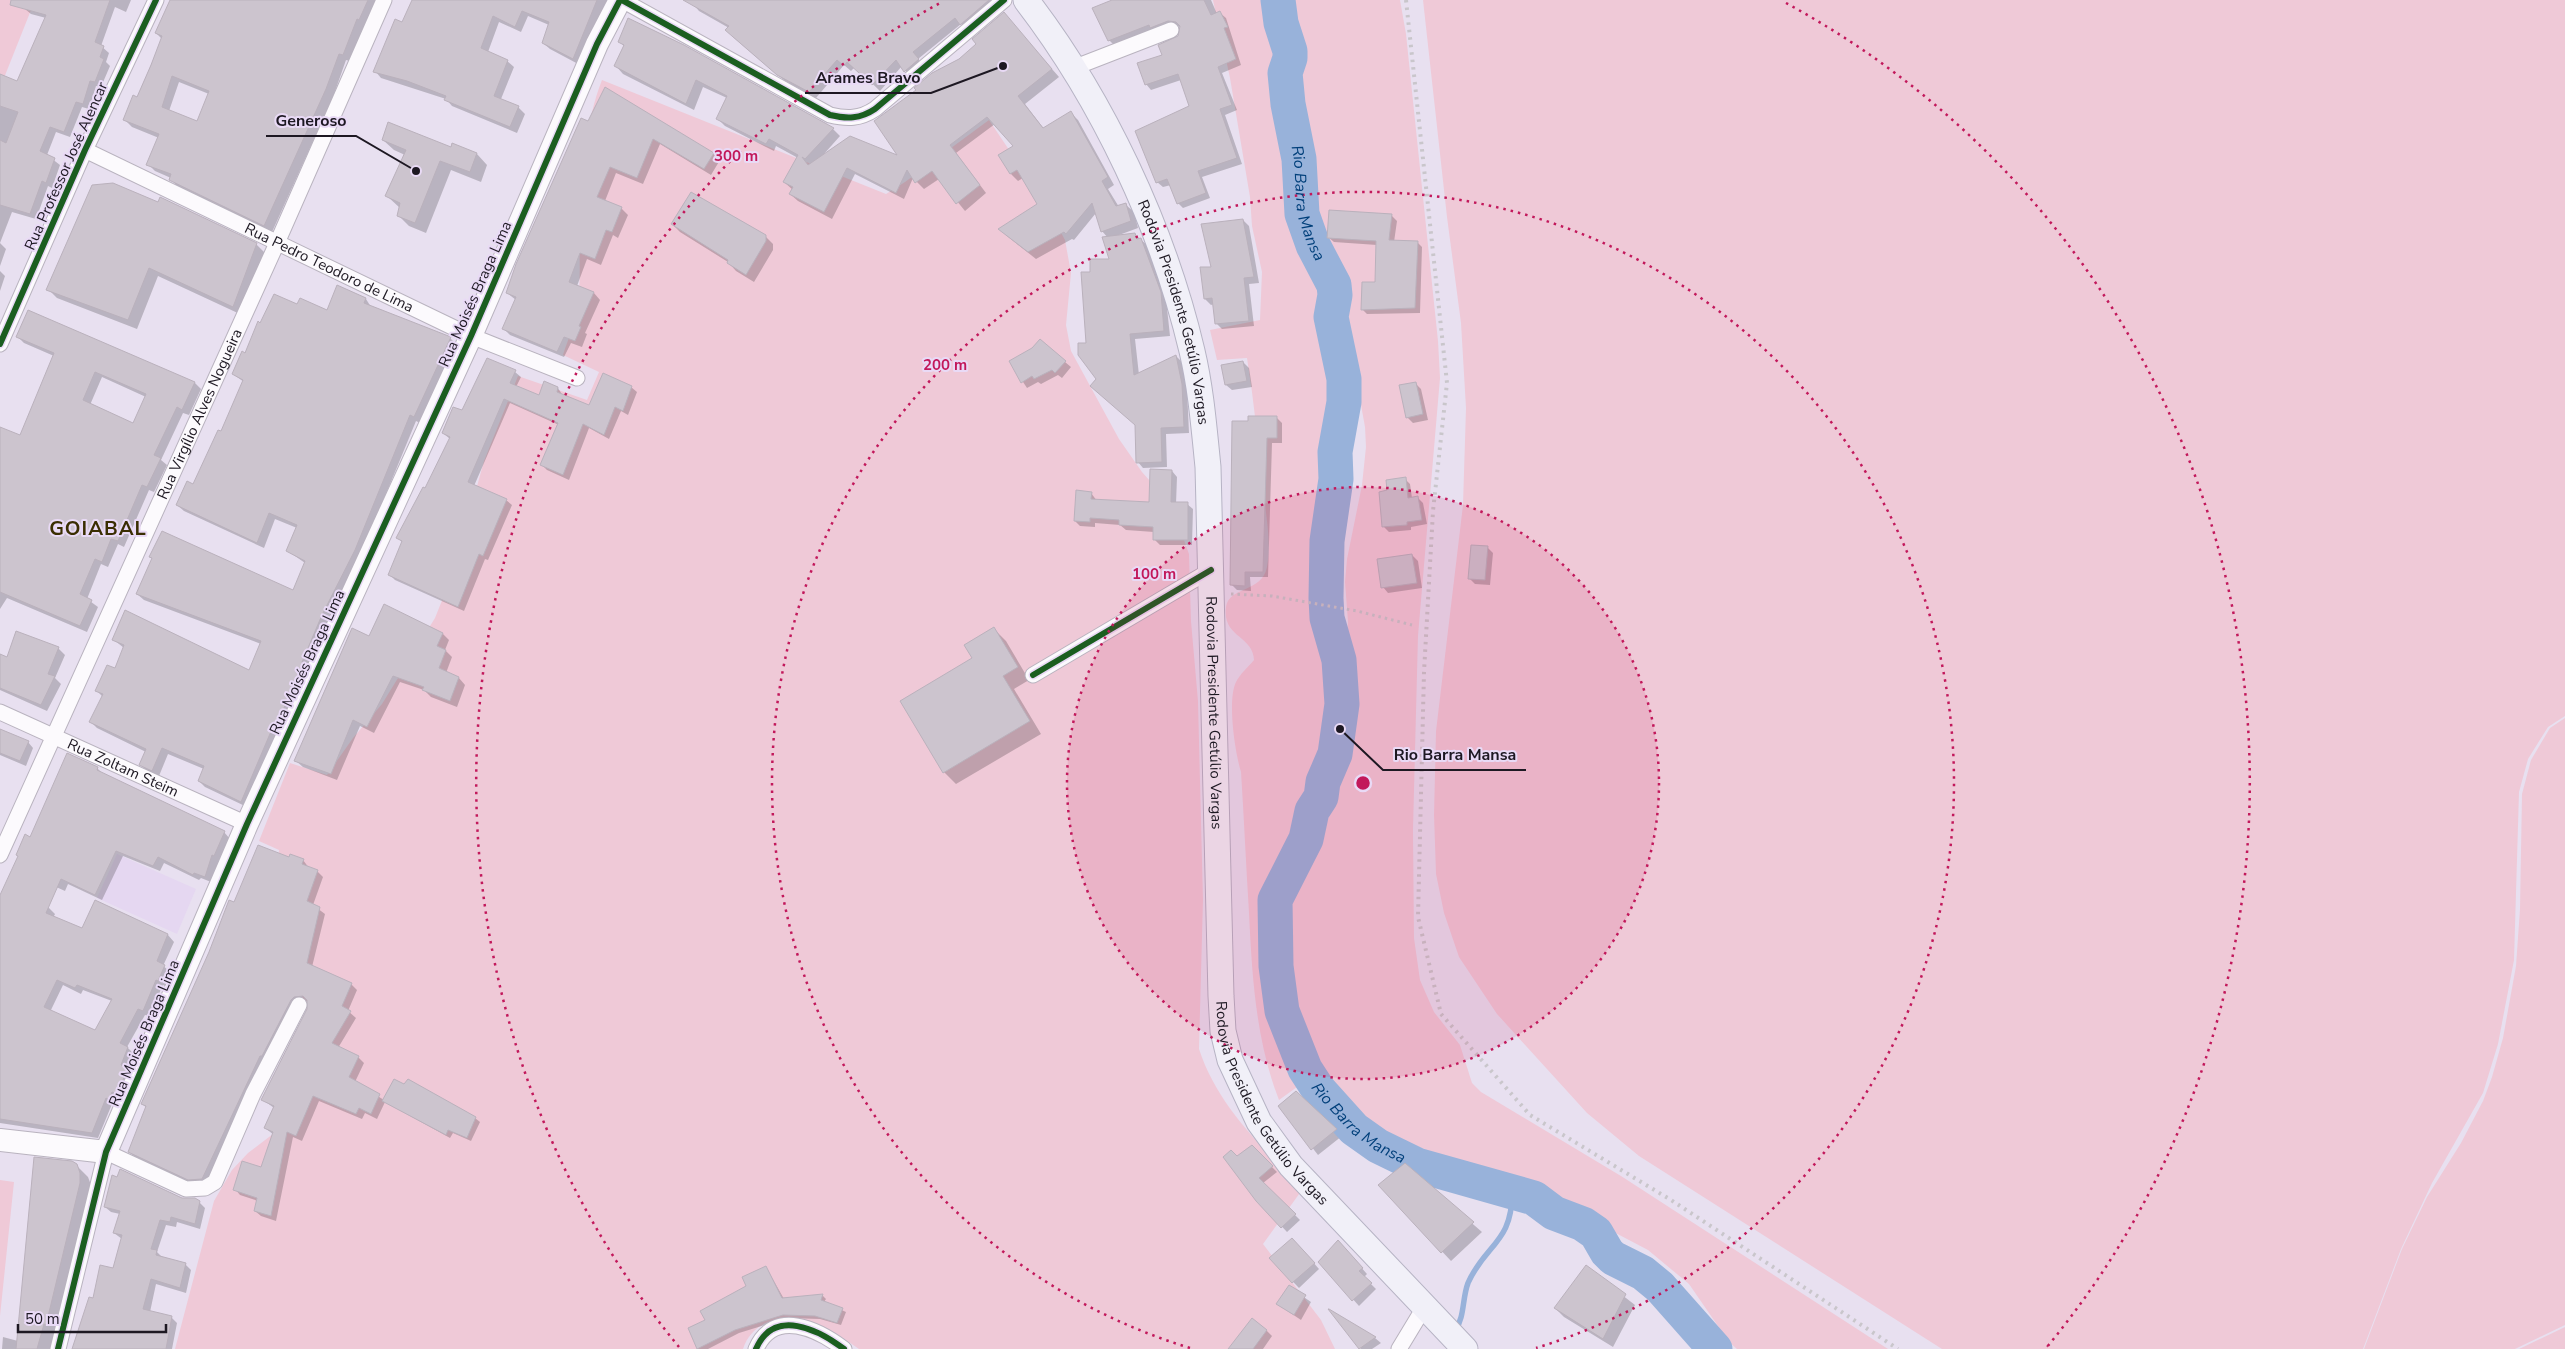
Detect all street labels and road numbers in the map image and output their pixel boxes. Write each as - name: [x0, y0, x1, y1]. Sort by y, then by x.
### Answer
- street label: Rua Professor José Alencar: [20, 78, 112, 253]
- street label: Rodovia Presidente Getúlio Vargas: [1133, 197, 1214, 426]
- street label: Rua Pedro Teodoro de Lima: [241, 218, 417, 317]
- street label: Rua Moisés Braga Lima: [434, 218, 516, 370]
- street label: Rua Virgílio Alves Nogueira: [152, 326, 247, 503]
- street label: Rua Moisés Braga Lima: [265, 586, 349, 738]
- street label: Rodovia Presidente Getúlio Vargas: [1201, 596, 1227, 830]
- street label: Rua Zoltam Steim: [64, 734, 182, 802]
- street label: Rua Moisés Braga Lima: [104, 957, 184, 1109]
- street label: Rodovia Presidente Getúlio Vargas: [1211, 1000, 1333, 1210]

